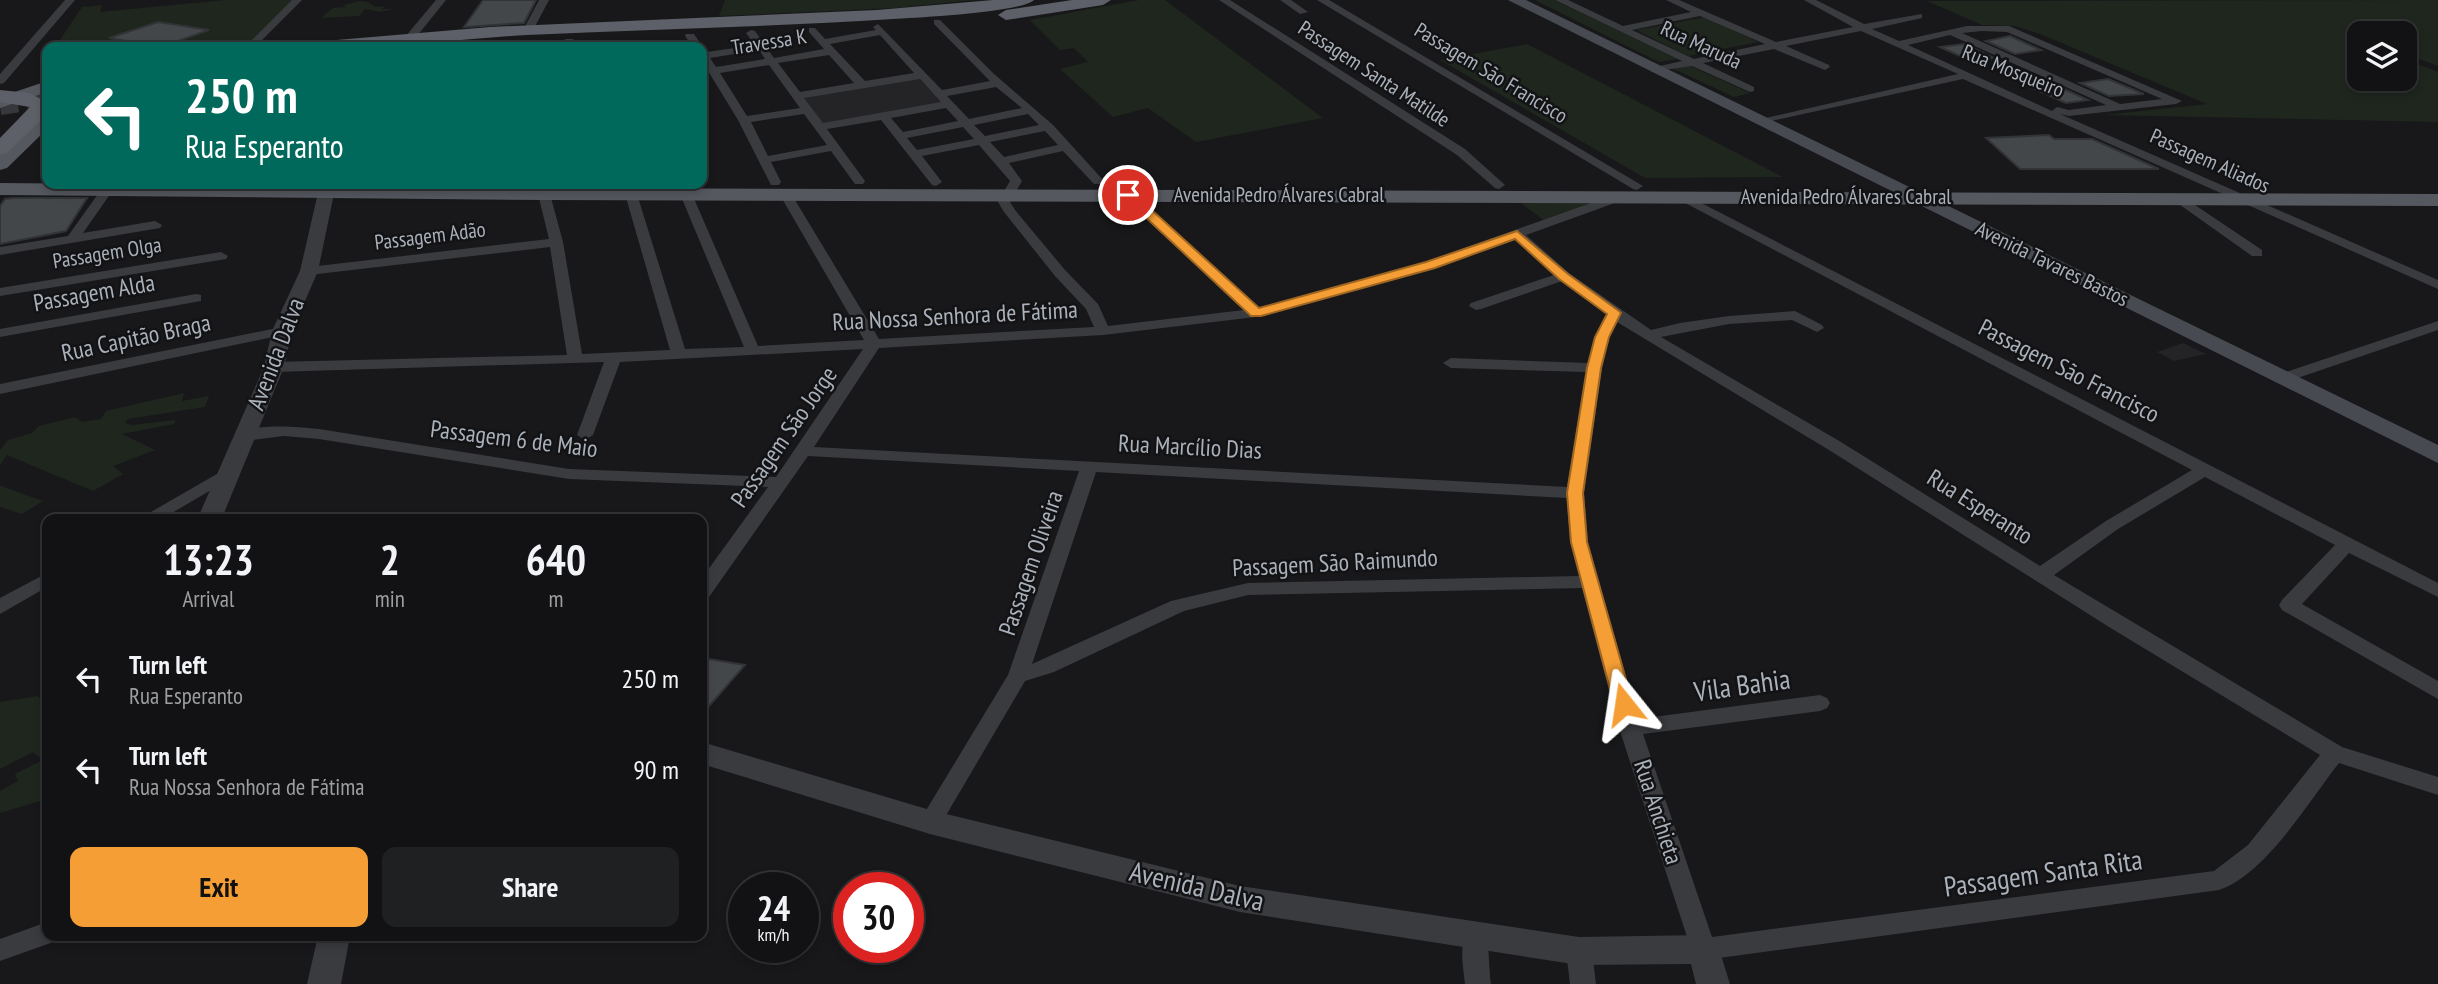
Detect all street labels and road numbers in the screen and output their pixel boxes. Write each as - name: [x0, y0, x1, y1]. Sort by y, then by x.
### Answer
- street label: Passagem Santa Matilde: [1293, 14, 1455, 133]
- street label: Rua Maruda: [1656, 14, 1746, 75]
- street label: Passagem São Francisco: [1410, 16, 1573, 129]
- street label: Travessa K: [729, 22, 809, 61]
- street label: Rua Mosqueiro: [1958, 38, 2068, 103]
- street label: Passagem Aliados: [2146, 122, 2274, 199]
- street label: Avenida Pedro Álvares Cabral: [1174, 181, 1384, 208]
- street label: Avenida Pedro Álvares Cabral: [1741, 183, 1951, 210]
- street label: Passagem Adão: [373, 215, 487, 256]
- street label: Avenida Tavares Bastos: [1971, 215, 2133, 312]
- street label: Passagem Olga: [51, 231, 163, 274]
- street label: Passagem Alda: [31, 267, 157, 318]
- street label: Avenida Dalva: [240, 293, 311, 414]
- street label: Rua Nossa Senhora de Fátima: [831, 294, 1078, 337]
- street label: Rua Capitão Braga: [59, 307, 213, 368]
- street label: Passagem São Francisco: [1974, 312, 2165, 430]
- street label: Passagem São Jorge: [724, 360, 844, 513]
- street label: Passagem 6 de Maio: [429, 413, 599, 464]
- street label: Rua Marcílio Dias: [1118, 427, 1263, 466]
- street label: Rua Esperanto: [1922, 462, 2039, 551]
- street label: Passagem Oliveira: [991, 486, 1070, 639]
- street label: Passagem São Raimundo: [1232, 542, 1438, 583]
- street label: Vila Bahia: [1690, 659, 1792, 710]
- street label: Rua Anchieta: [1627, 756, 1690, 868]
- street label: Passagem Santa Rita: [1941, 840, 2144, 905]
- street label: Avenida Dalva: [1126, 852, 1268, 919]

